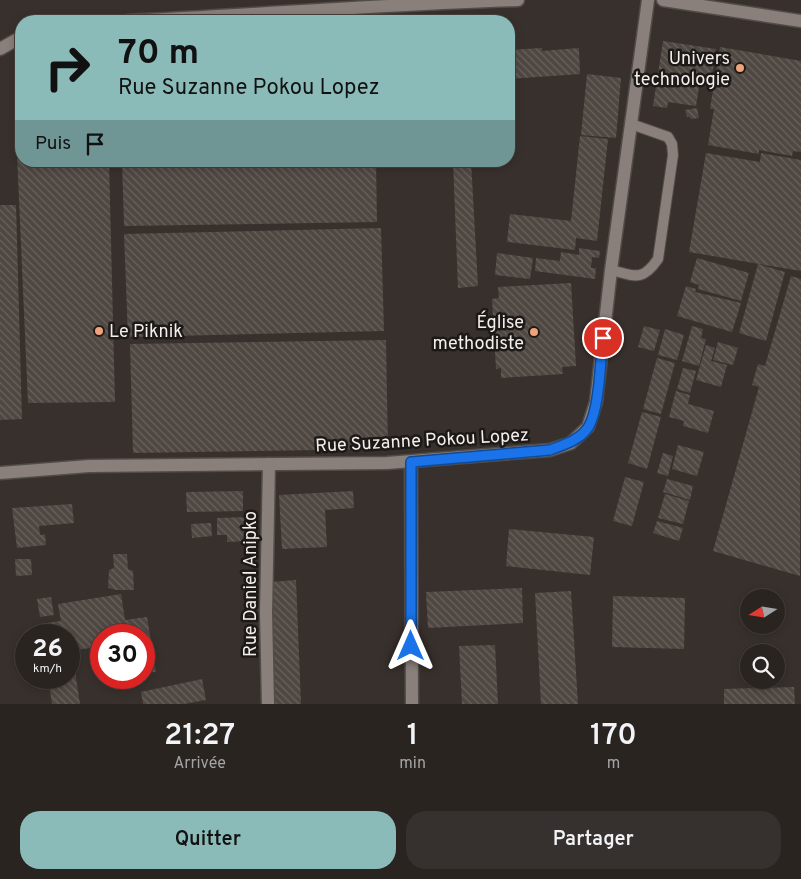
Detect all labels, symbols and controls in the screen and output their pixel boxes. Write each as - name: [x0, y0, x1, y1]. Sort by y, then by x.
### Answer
- text: 70 m: [118, 32, 199, 76]
- icon: right: [35, 35, 100, 100]
- place label: Univers technologie: [634, 48, 730, 92]
- marker: Univers technologie: [734, 62, 746, 74]
- text: Rue Suzanne Pokou Lopez: [118, 75, 380, 102]
- icon: arrive: [81, 130, 109, 158]
- text: Puis: [35, 132, 71, 156]
- place label: Église methodiste: [433, 310, 524, 356]
- pin: [582, 317, 624, 359]
- place label: Le Piknik: [109, 321, 183, 344]
- icon: arrive: [589, 324, 617, 352]
- marker: Le Piknik: [93, 325, 105, 337]
- marker: Église methodiste: [528, 326, 540, 338]
- street label: Rue Suzanne Pokou Lopez: [315, 424, 530, 459]
- street label: Rue Daniel Anipko: [240, 511, 263, 657]
- north arrow: [740, 589, 785, 634]
- map controls: [740, 589, 785, 689]
- position arrow: [384, 619, 436, 671]
- speed limit sign: 30: [90, 624, 155, 689]
- text: 26: [32, 634, 63, 666]
- button: search: [740, 644, 785, 689]
- text: km/h: [33, 661, 62, 677]
- text: 21:27: [164, 718, 235, 755]
- text: 1: [407, 718, 418, 755]
- text: 170: [590, 718, 637, 755]
- text: Arrivée: [173, 754, 226, 774]
- text: min: [399, 754, 426, 774]
- text: m: [607, 754, 620, 774]
- button: Quitter: [20, 811, 396, 869]
- button: Partager: [406, 811, 781, 869]

